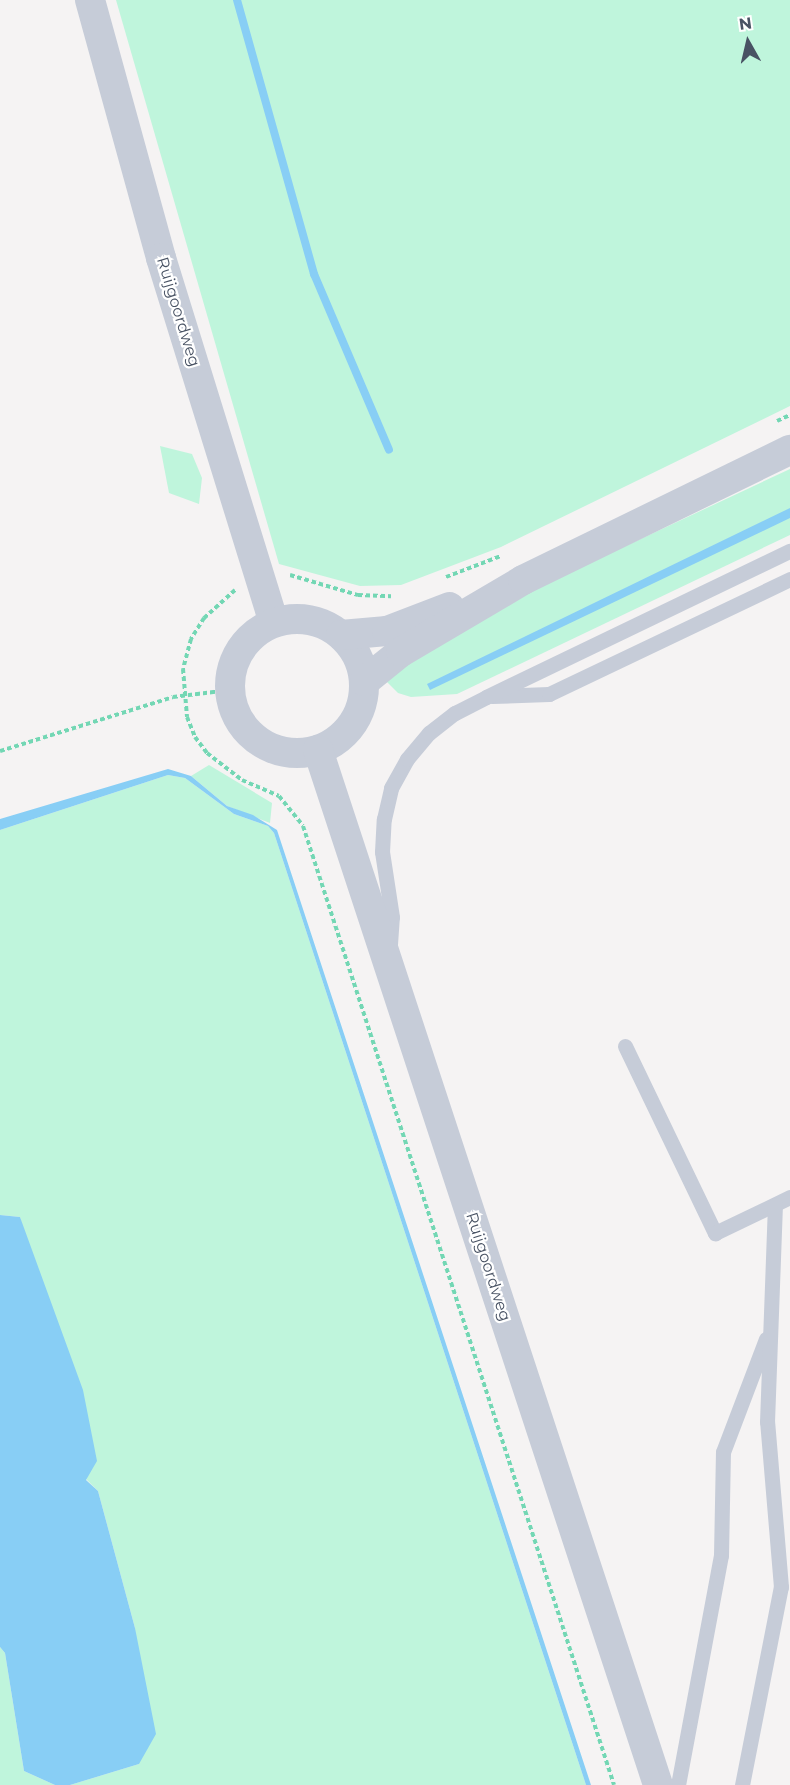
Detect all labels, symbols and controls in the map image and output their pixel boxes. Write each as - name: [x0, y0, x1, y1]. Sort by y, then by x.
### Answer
- north arrow: [718, 12, 778, 72]
- text: N: [738, 13, 753, 34]
- street label: Ruijgoordweg: [152, 255, 204, 369]
- street label: Ruijgoordweg: [461, 1210, 515, 1324]

